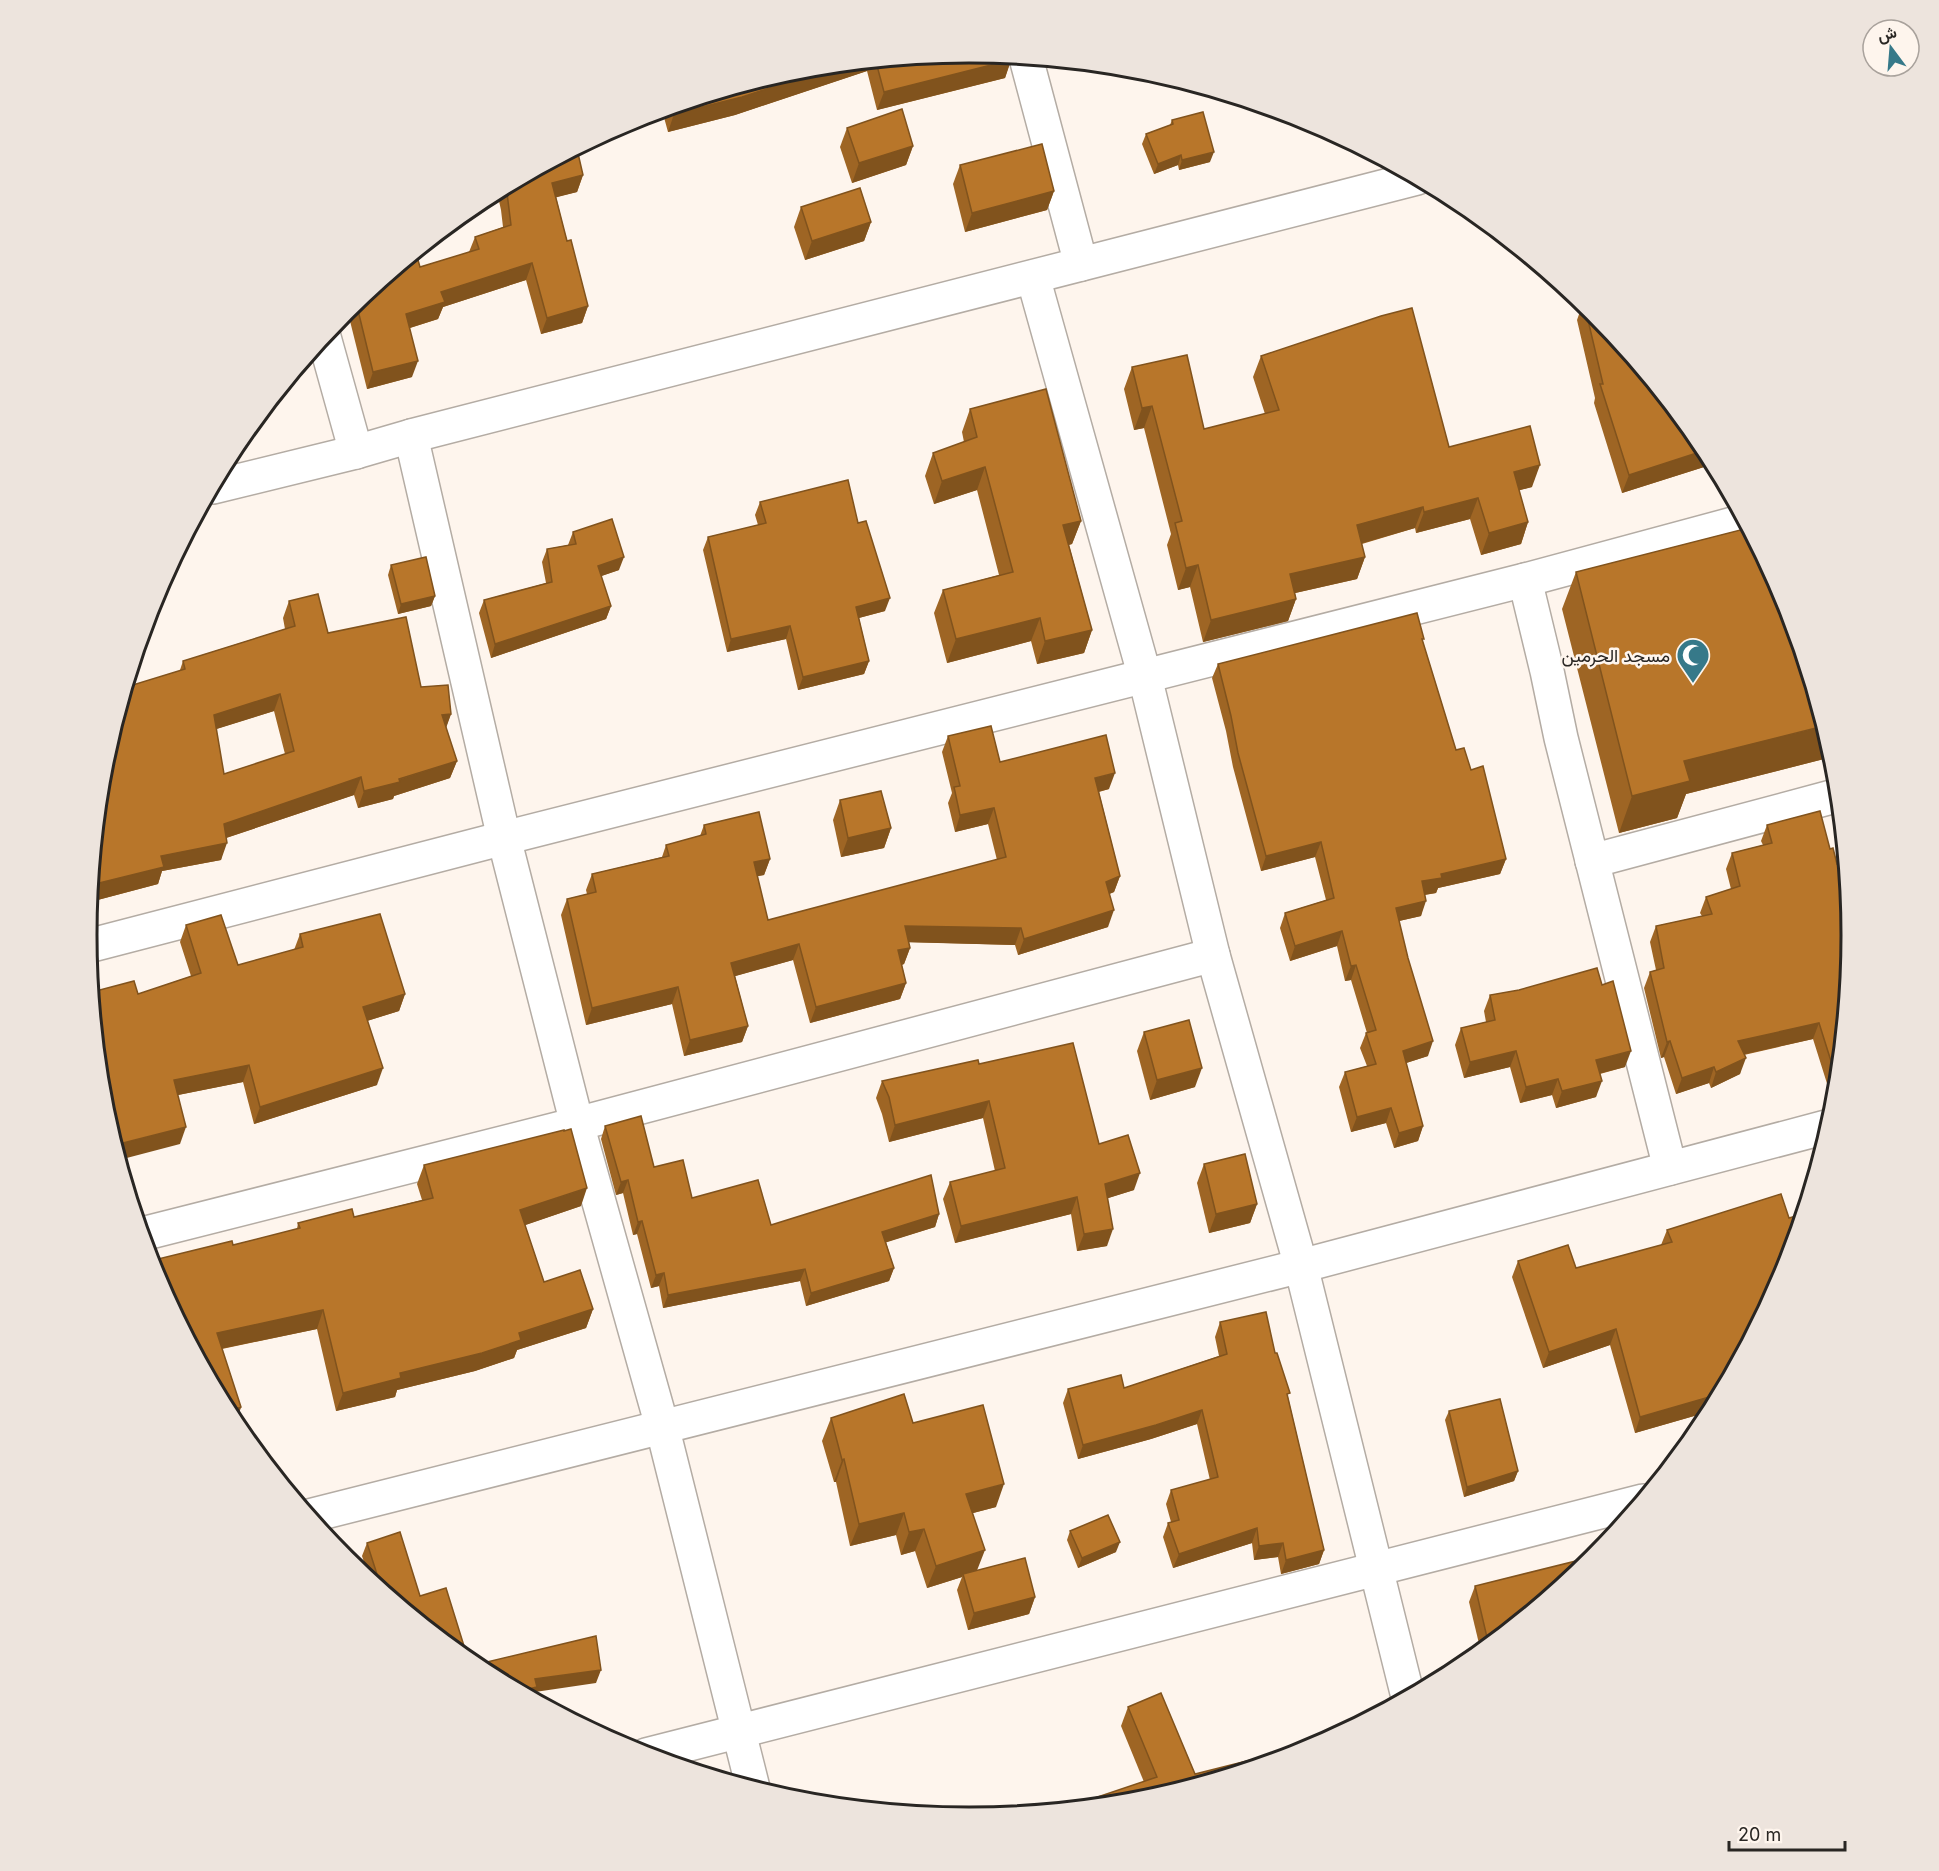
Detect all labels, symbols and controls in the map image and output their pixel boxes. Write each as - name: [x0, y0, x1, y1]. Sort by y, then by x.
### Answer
- north arrow: [1861, 18, 1921, 78]
- text: ش: [1875, 21, 1899, 46]
- mosque icon: مسجد الحرمين: [1675, 637, 1711, 684]
- place label: مسجد الحرمين: [1561, 645, 1670, 667]
- scale bar: [1729, 1814, 1844, 1852]
- text: 20 m: [1738, 1824, 1781, 1845]

